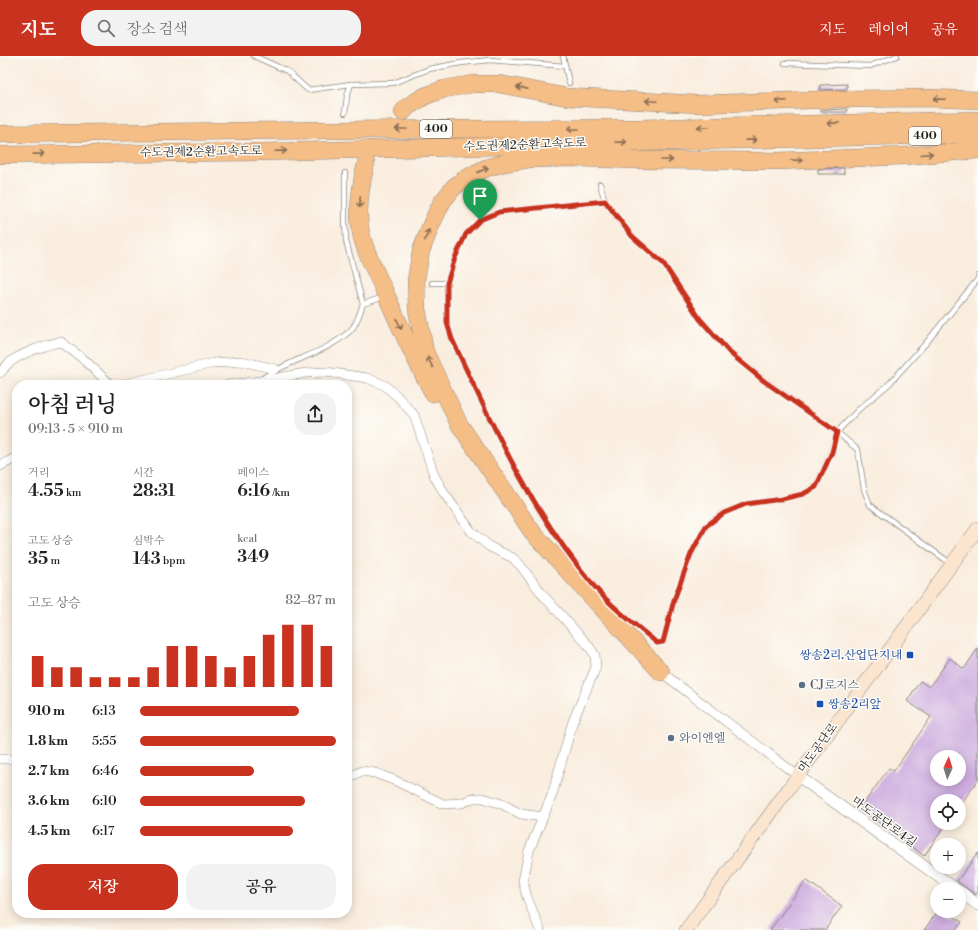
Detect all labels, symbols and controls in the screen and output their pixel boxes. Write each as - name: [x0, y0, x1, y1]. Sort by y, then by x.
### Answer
- search box: [81, 10, 361, 46]
- icon: search: [95, 17, 117, 39]
- text: 지도: [20, 18, 57, 42]
- text: 장소 검색: [127, 20, 188, 39]
- text: 지도: [819, 21, 846, 39]
- text: 레이어: [868, 21, 909, 39]
- text: 공유: [931, 21, 958, 39]
- one-way arrow: [516, 84, 529, 92]
- one-way arrow: [933, 95, 946, 102]
- one-way arrow: [775, 97, 788, 105]
- one-way arrow: [645, 98, 658, 105]
- road number: 400: [420, 120, 452, 138]
- one-way arrow: [827, 120, 840, 127]
- one-way arrow: [697, 123, 710, 130]
- one-way arrow: [395, 125, 408, 133]
- one-way arrow: [567, 125, 580, 132]
- road number: 400: [909, 127, 941, 145]
- street label: 수도권제2순환고속도로: [463, 135, 587, 155]
- one-way arrow: [744, 136, 757, 143]
- one-way arrow: [614, 138, 627, 146]
- street label: 수도권제2순환고속도로: [139, 143, 263, 161]
- one-way arrow: [274, 148, 287, 155]
- one-way arrow: [32, 150, 45, 158]
- one-way arrow: [920, 150, 933, 158]
- one-way arrow: [790, 156, 803, 164]
- one-way arrow: [660, 157, 673, 164]
- one-way arrow: [476, 166, 488, 173]
- pin: [463, 179, 497, 220]
- icon: arrive: [469, 185, 491, 207]
- one-way arrow: [356, 195, 364, 208]
- one-way arrow: [423, 230, 431, 242]
- one-way arrow: [396, 317, 403, 329]
- one-way arrow: [426, 356, 433, 368]
- text: 아침 러닝: [28, 392, 117, 419]
- button: share: [294, 393, 336, 435]
- text: 09:13 · 5 × 910 m: [28, 421, 123, 437]
- text: 거리: [28, 466, 49, 480]
- text: 시간: [133, 466, 154, 480]
- text: 페이스: [237, 466, 269, 480]
- text: 4.55: [28, 480, 64, 502]
- text: 28:31: [133, 480, 175, 502]
- text: 6:16: [237, 480, 270, 502]
- text: km: [64, 486, 81, 500]
- text: /km: [270, 486, 290, 500]
- text: kcal: [237, 532, 257, 546]
- text: 고도 상승: [28, 534, 73, 548]
- text: 심박수: [133, 534, 165, 548]
- text: 349: [237, 546, 269, 568]
- text: 35: [28, 548, 48, 570]
- text: 143: [133, 548, 161, 570]
- text: m: [48, 554, 60, 568]
- text: bpm: [161, 554, 185, 568]
- text: 82–87 m: [285, 592, 336, 608]
- text: 고도 상승: [28, 595, 81, 611]
- place label: 쌍송2리.산업단지내: [800, 648, 902, 663]
- marker: 쌍송2리.산업단지내: [905, 650, 915, 660]
- place label: CJ로지스: [810, 678, 859, 693]
- marker: CJ로지스: [797, 680, 807, 690]
- place label: 쌍송2리앞: [828, 697, 882, 712]
- marker: 쌍송2리앞: [815, 699, 825, 709]
- text: 910 m: [28, 703, 65, 719]
- text: 6:13: [92, 703, 116, 719]
- street label: 마도공단로: [795, 720, 841, 776]
- place label: 와이엔엘: [679, 731, 725, 746]
- text: 1.8 km: [28, 733, 68, 749]
- text: 5:55: [92, 733, 116, 749]
- marker: 와이엔엘: [666, 733, 676, 743]
- north arrow: [930, 750, 966, 786]
- map controls: [930, 750, 966, 918]
- text: 2.7 km: [28, 763, 69, 779]
- text: 6:46: [92, 763, 118, 779]
- text: 3.6 km: [28, 793, 70, 809]
- text: 6:10: [92, 793, 117, 809]
- street label: 마도공단로4길: [849, 793, 919, 851]
- button: locate: [930, 794, 966, 830]
- text: 4.5 km: [28, 823, 70, 839]
- text: 6:17: [92, 823, 114, 839]
- button: +: [930, 838, 966, 874]
- button: 저장: [28, 864, 178, 910]
- button: 공유: [186, 864, 336, 910]
- button: −: [930, 882, 966, 918]

